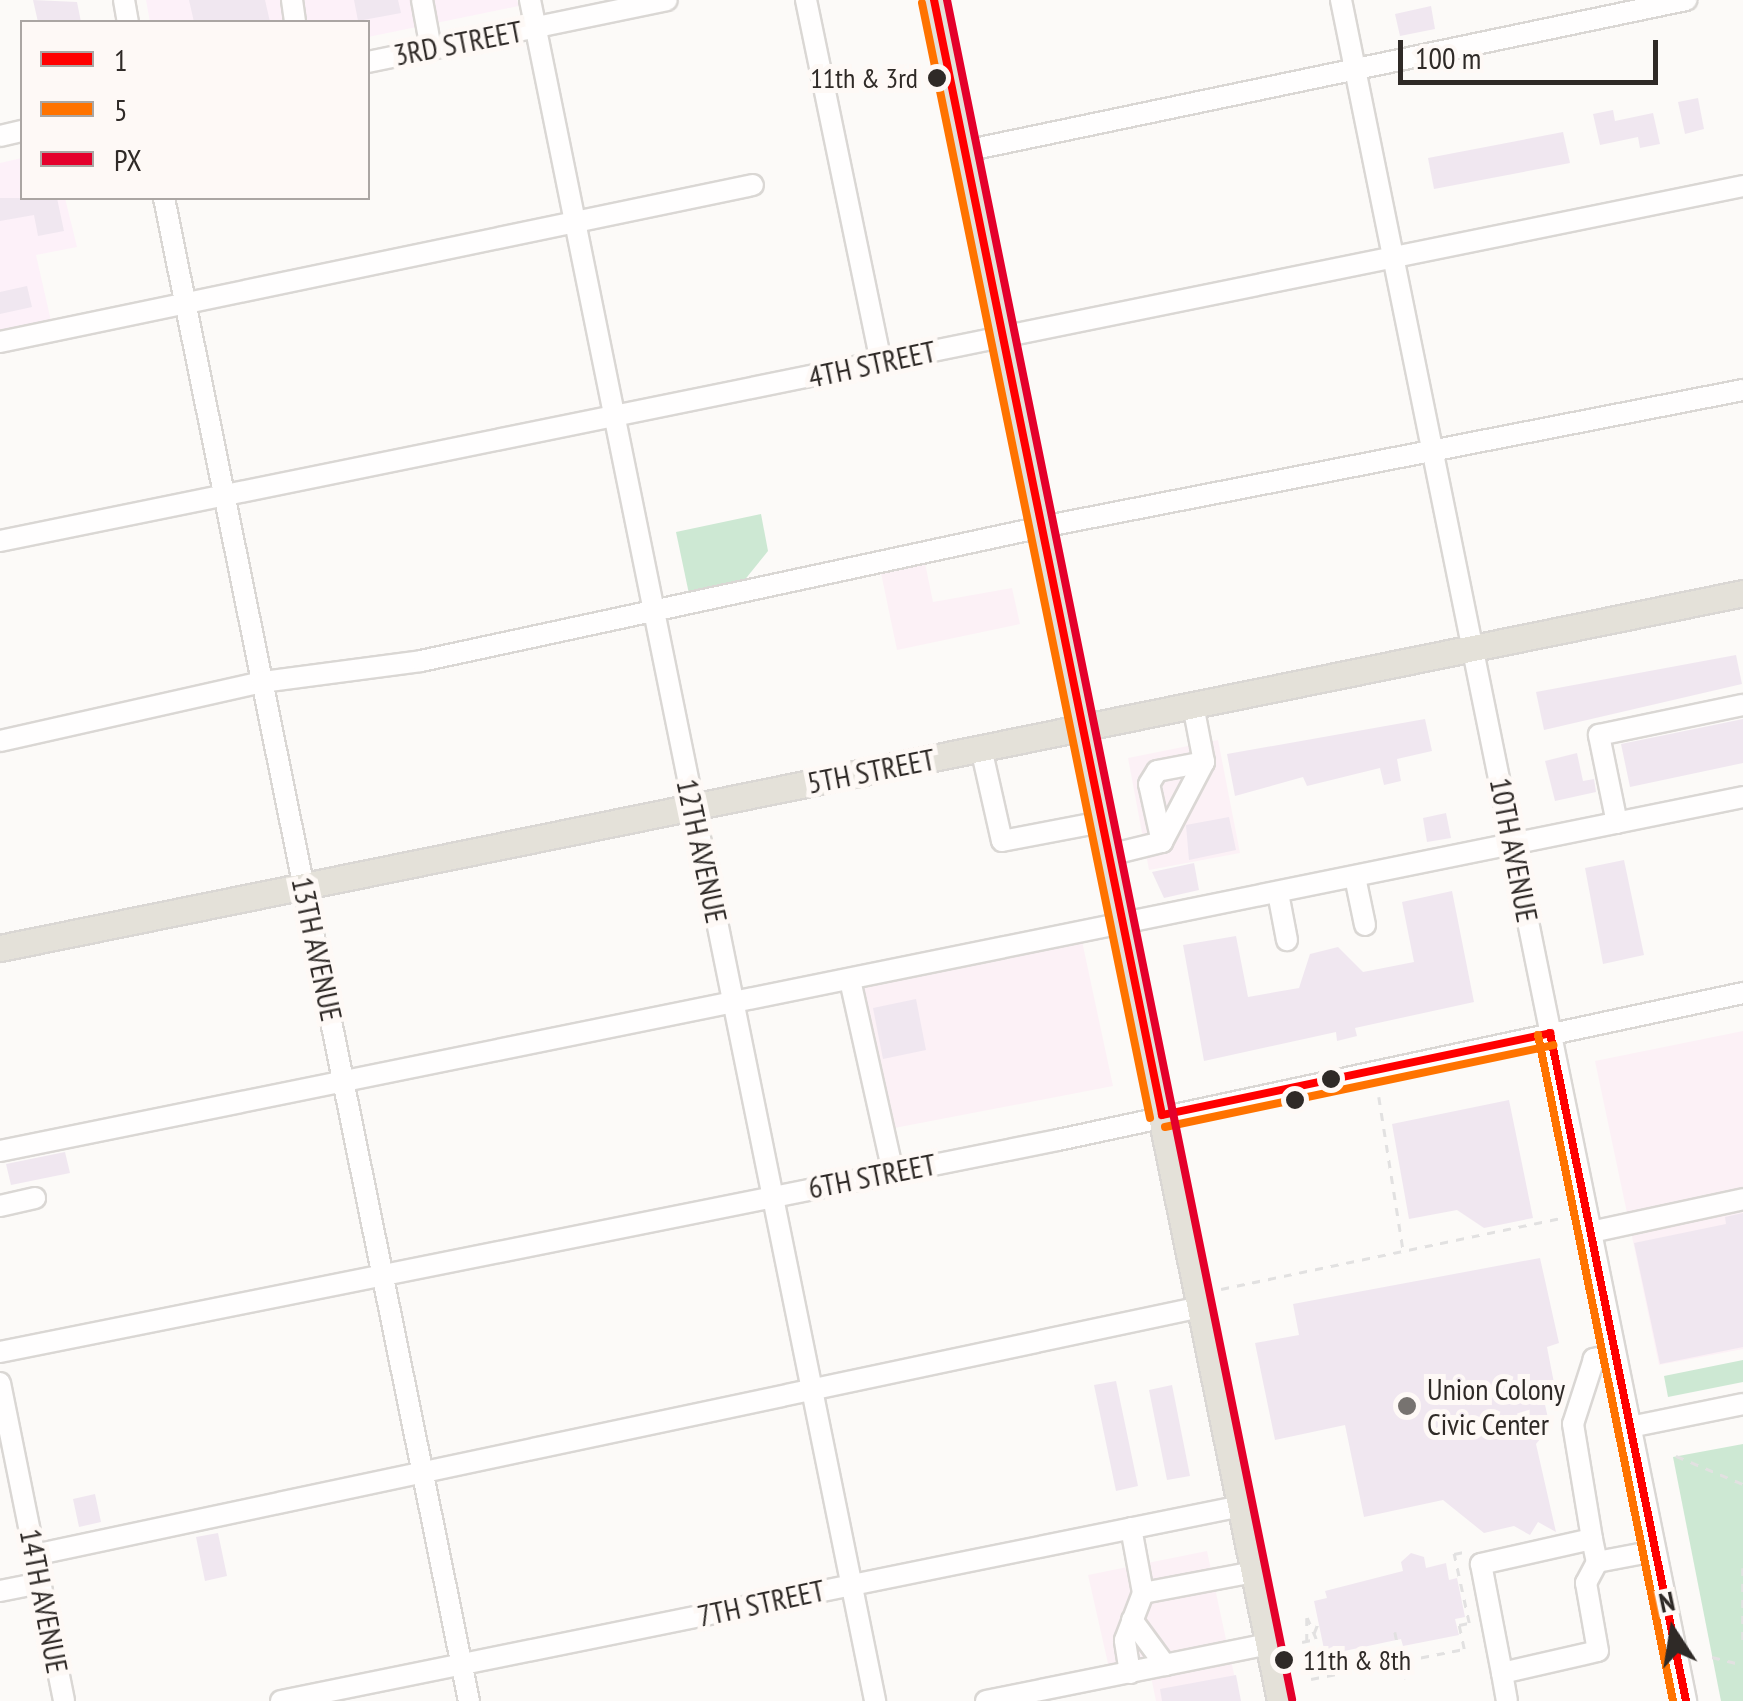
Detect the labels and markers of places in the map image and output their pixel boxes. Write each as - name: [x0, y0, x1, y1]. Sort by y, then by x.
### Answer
- place label: 11th & 3rd: [810, 61, 918, 95]
- marker: 11th & 3rd: [927, 68, 947, 88]
- unlabelled marker: [1321, 1069, 1341, 1089]
- unlabelled marker: [1285, 1090, 1305, 1110]
- place label: Union Colony Civic Center: [1427, 1371, 1565, 1442]
- marker: Union Colony Civic Center: [1396, 1395, 1418, 1417]
- place label: 11th & 8th: [1303, 1643, 1411, 1677]
- marker: 11th & 8th: [1274, 1650, 1294, 1670]

